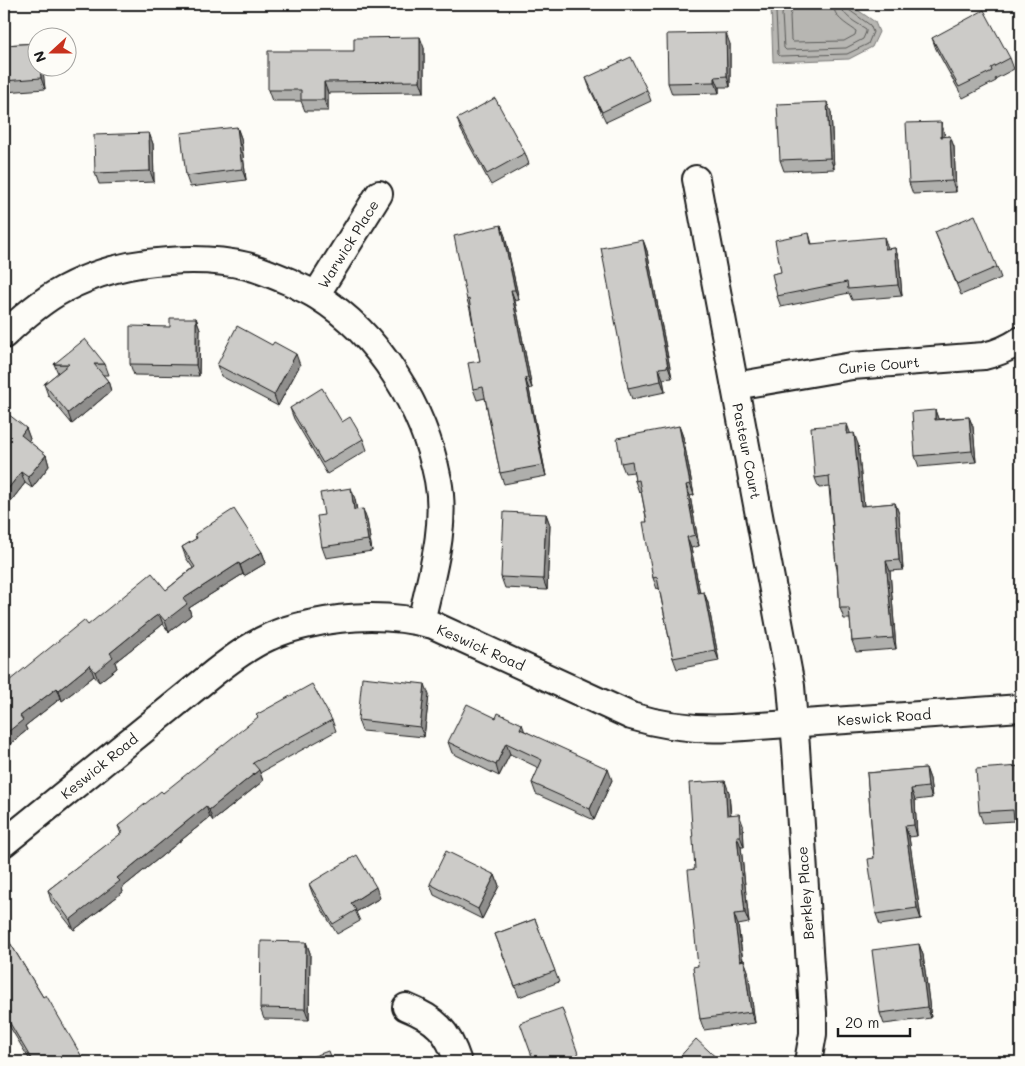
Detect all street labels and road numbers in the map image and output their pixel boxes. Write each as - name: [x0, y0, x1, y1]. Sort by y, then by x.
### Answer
- street label: Warwick Place: [313, 196, 383, 292]
- street label: Curie Court: [838, 352, 920, 378]
- street label: Pasteur Court: [728, 401, 766, 501]
- street label: Keswick Road: [434, 619, 528, 675]
- street label: Keswick Road: [836, 704, 932, 730]
- street label: Keswick Road: [56, 729, 142, 803]
- street label: Berkley Place: [792, 846, 818, 940]

